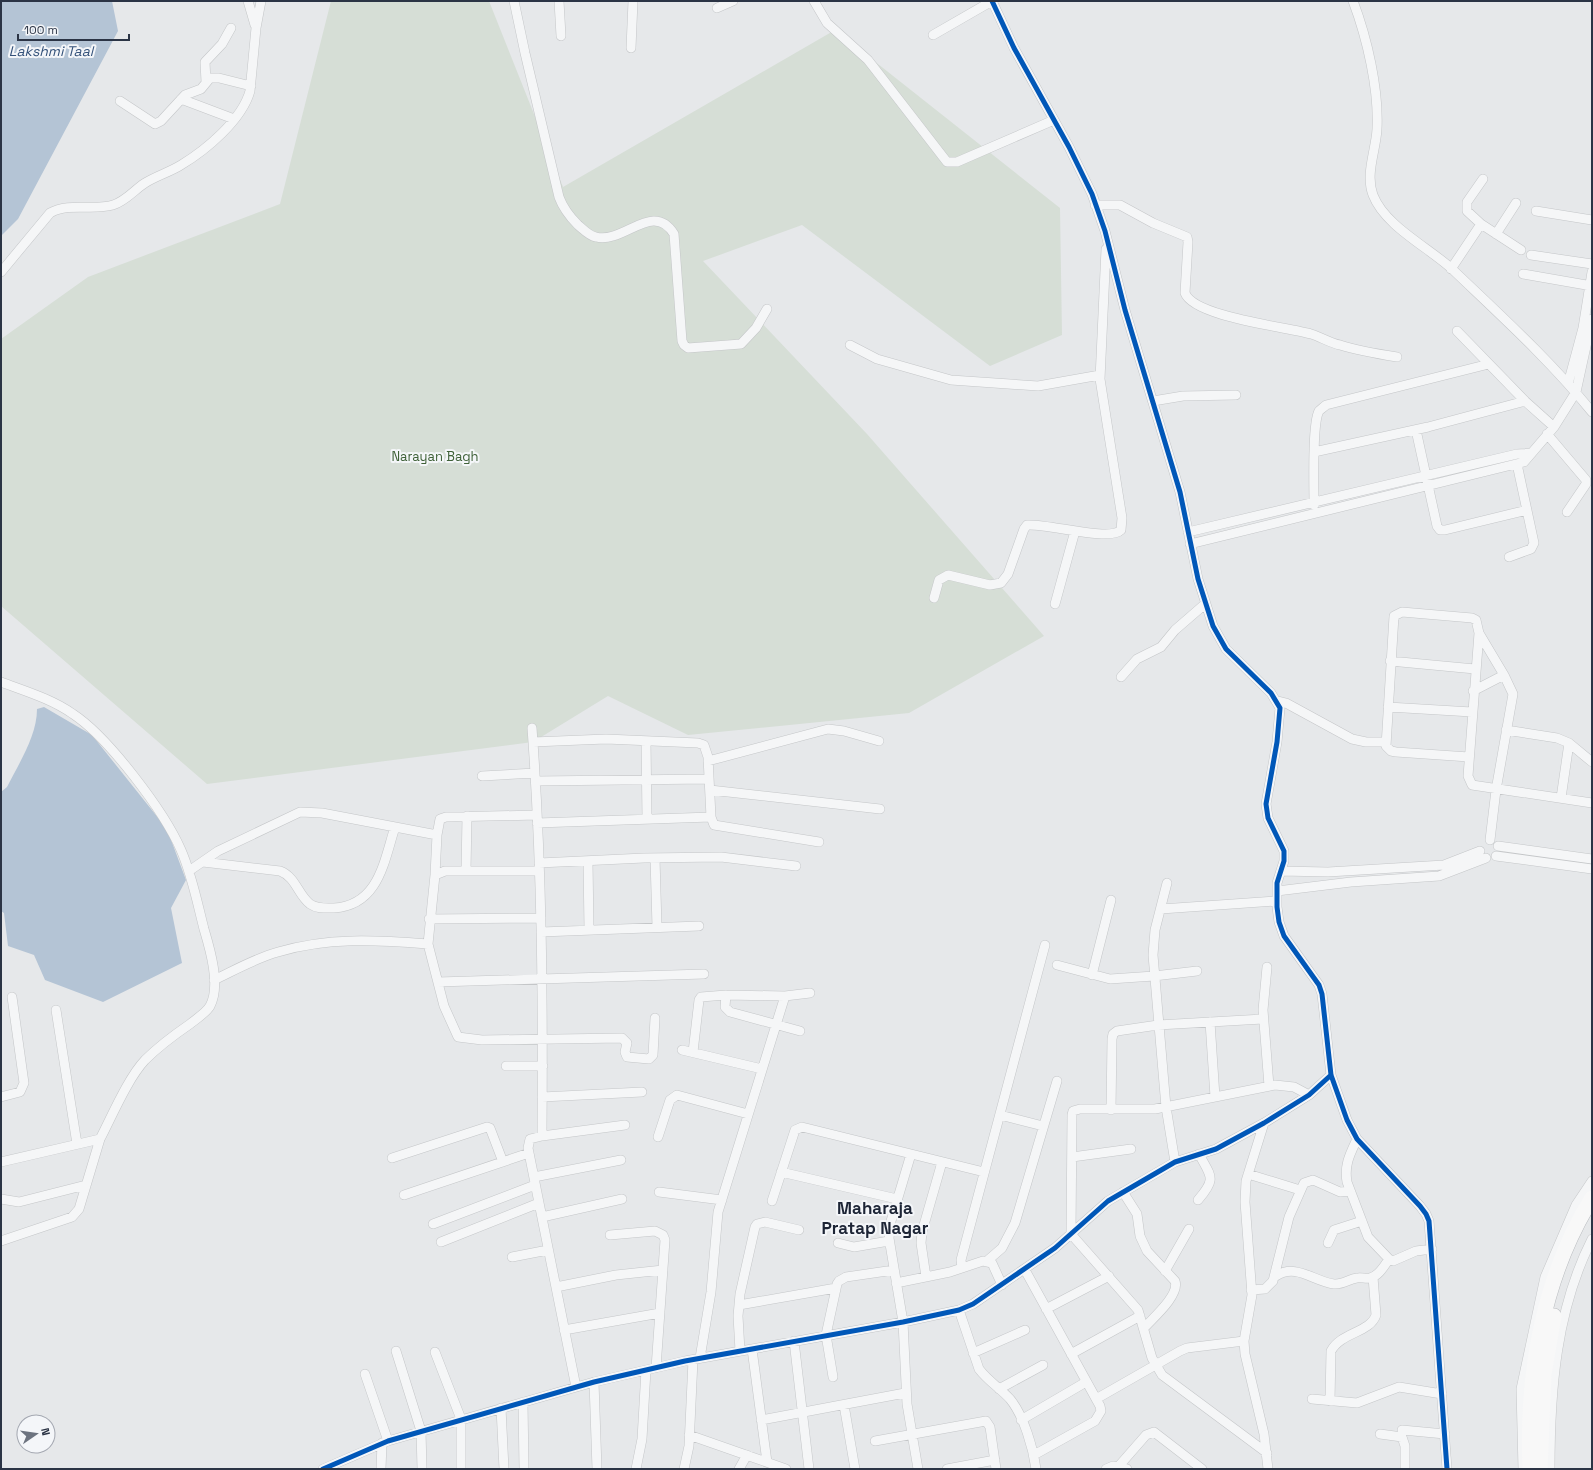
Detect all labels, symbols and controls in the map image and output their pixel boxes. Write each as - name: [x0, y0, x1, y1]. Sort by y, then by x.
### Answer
- scale bar: [18, 16, 129, 42]
- text: 100 m: [24, 22, 58, 38]
- water label: Lakshmi Taal: [9, 42, 95, 60]
- park label: Narayan Bagh: [391, 448, 479, 465]
- district label: Maharaja Pratap Nagar: [821, 1197, 929, 1239]
- north arrow: [16, 1414, 56, 1454]
- text: N: [38, 1427, 53, 1437]

